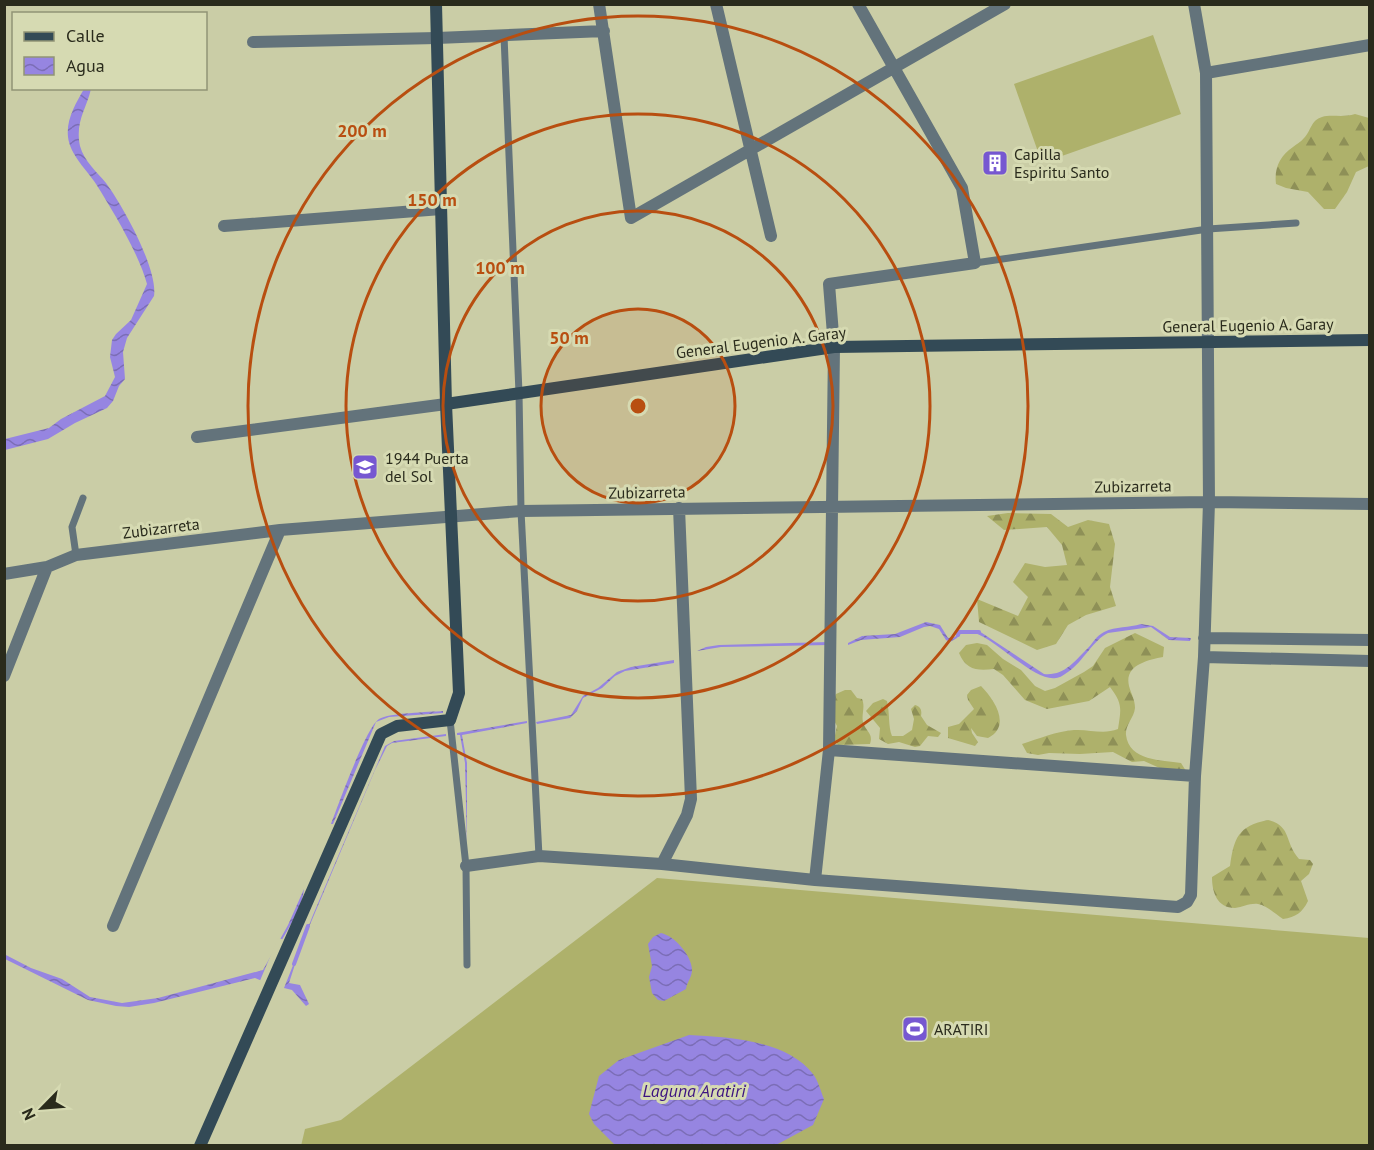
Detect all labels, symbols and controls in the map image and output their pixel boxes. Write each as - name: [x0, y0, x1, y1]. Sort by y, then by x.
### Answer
- legend: [12, 12, 207, 90]
- text: Calle: [66, 24, 105, 47]
- text: Agua: [66, 54, 105, 77]
- text: 200 m: [337, 119, 387, 142]
- place label: Capilla Espiritu Santo: [1014, 144, 1109, 182]
- building icon: Capilla Espiritu Santo: [980, 148, 1010, 178]
- text: 150 m: [407, 188, 457, 211]
- text: 100 m: [475, 256, 525, 279]
- street label: General Eugenio A. Garay: [1162, 313, 1334, 336]
- street label: General Eugenio A. Garay: [675, 322, 848, 362]
- text: 50 m: [549, 326, 589, 349]
- centre of rings: [628, 396, 648, 416]
- place label: 1944 Puerta del Sol: [385, 448, 469, 486]
- school or university icon: 1944 Puerta del Sol: [350, 452, 380, 482]
- street label: Zubizarreta: [1094, 475, 1172, 497]
- street label: Zubizarreta: [608, 481, 686, 503]
- street label: Zubizarreta: [121, 513, 201, 543]
- sports icon: ARATIRI: [900, 1014, 930, 1044]
- place label: ARATIRI: [934, 1019, 988, 1039]
- north arrow: [12, 1078, 72, 1138]
- water label: Laguna Aratiri: [642, 1079, 747, 1102]
- text: N: [17, 1105, 40, 1123]

